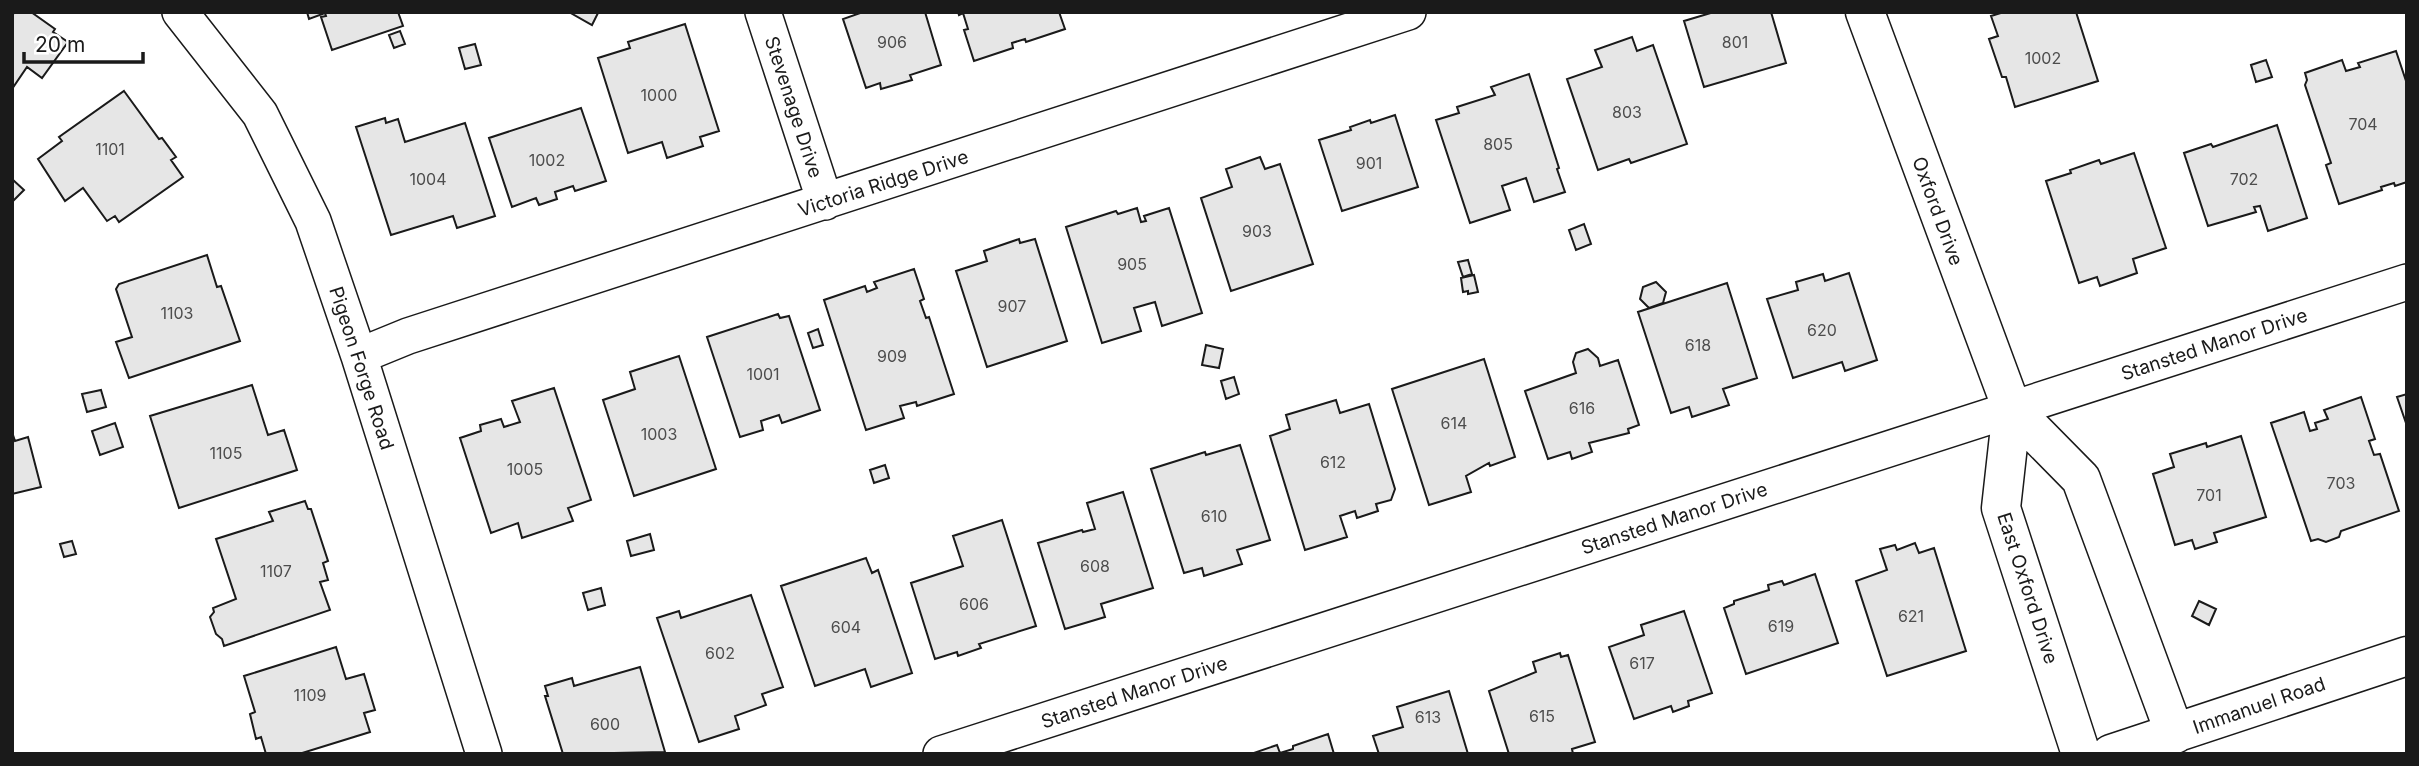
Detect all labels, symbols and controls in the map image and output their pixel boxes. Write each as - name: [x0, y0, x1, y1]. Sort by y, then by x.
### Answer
- scale bar: [24, 21, 144, 65]
- text: 20 m: [35, 32, 85, 57]
- house number: 906: [877, 32, 907, 52]
- house number: 801: [1722, 32, 1748, 52]
- street label: Stevenage Drive: [760, 33, 827, 181]
- house number: 1002: [2025, 48, 2061, 68]
- house number: 1000: [641, 85, 677, 105]
- house number: 803: [1612, 102, 1642, 122]
- house number: 704: [2348, 114, 2378, 134]
- house number: 805: [1483, 134, 1513, 154]
- house number: 1101: [95, 139, 125, 159]
- street label: Victoria Ridge Drive: [795, 145, 971, 222]
- house number: 1002: [529, 150, 565, 170]
- house number: 901: [1356, 153, 1382, 173]
- street label: Oxford Drive: [1907, 154, 1968, 269]
- house number: 1004: [409, 169, 447, 189]
- house number: 702: [2230, 169, 2258, 189]
- house number: 903: [1242, 221, 1272, 241]
- house number: 905: [1117, 254, 1147, 274]
- street label: Pigeon Forge Road: [324, 284, 399, 453]
- house number: 907: [998, 296, 1026, 316]
- house number: 1103: [161, 303, 194, 323]
- street label: Stansted Manor Drive: [2118, 303, 2310, 385]
- house number: 620: [1807, 320, 1837, 340]
- house number: 618: [1685, 335, 1711, 355]
- house number: 909: [877, 346, 907, 366]
- house number: 1001: [746, 364, 780, 384]
- house number: 616: [1569, 398, 1595, 418]
- house number: 614: [1441, 413, 1467, 433]
- house number: 1003: [641, 424, 677, 444]
- house number: 1105: [210, 443, 242, 463]
- house number: 612: [1320, 452, 1346, 472]
- house number: 1005: [507, 459, 543, 479]
- house number: 703: [2327, 473, 2355, 493]
- street label: Stansted Manor Drive: [1578, 477, 1770, 559]
- house number: 701: [2196, 485, 2222, 505]
- house number: 610: [1201, 506, 1227, 526]
- street label: East Oxford Drive: [1992, 510, 2063, 667]
- house number: 608: [1080, 556, 1110, 576]
- house number: 1107: [260, 561, 292, 581]
- house number: 606: [959, 594, 989, 614]
- house number: 621: [1898, 606, 1924, 626]
- house number: 619: [1768, 616, 1794, 636]
- house number: 604: [831, 617, 861, 637]
- house number: 602: [705, 643, 735, 663]
- street label: Stansted Manor Drive: [1038, 651, 1230, 733]
- house number: 617: [1629, 653, 1655, 673]
- street label: Immanuel Road: [2190, 672, 2328, 739]
- house number: 1109: [293, 685, 327, 705]
- house number: 615: [1529, 706, 1555, 726]
- house number: 613: [1415, 707, 1441, 727]
- house number: 600: [590, 714, 620, 734]

